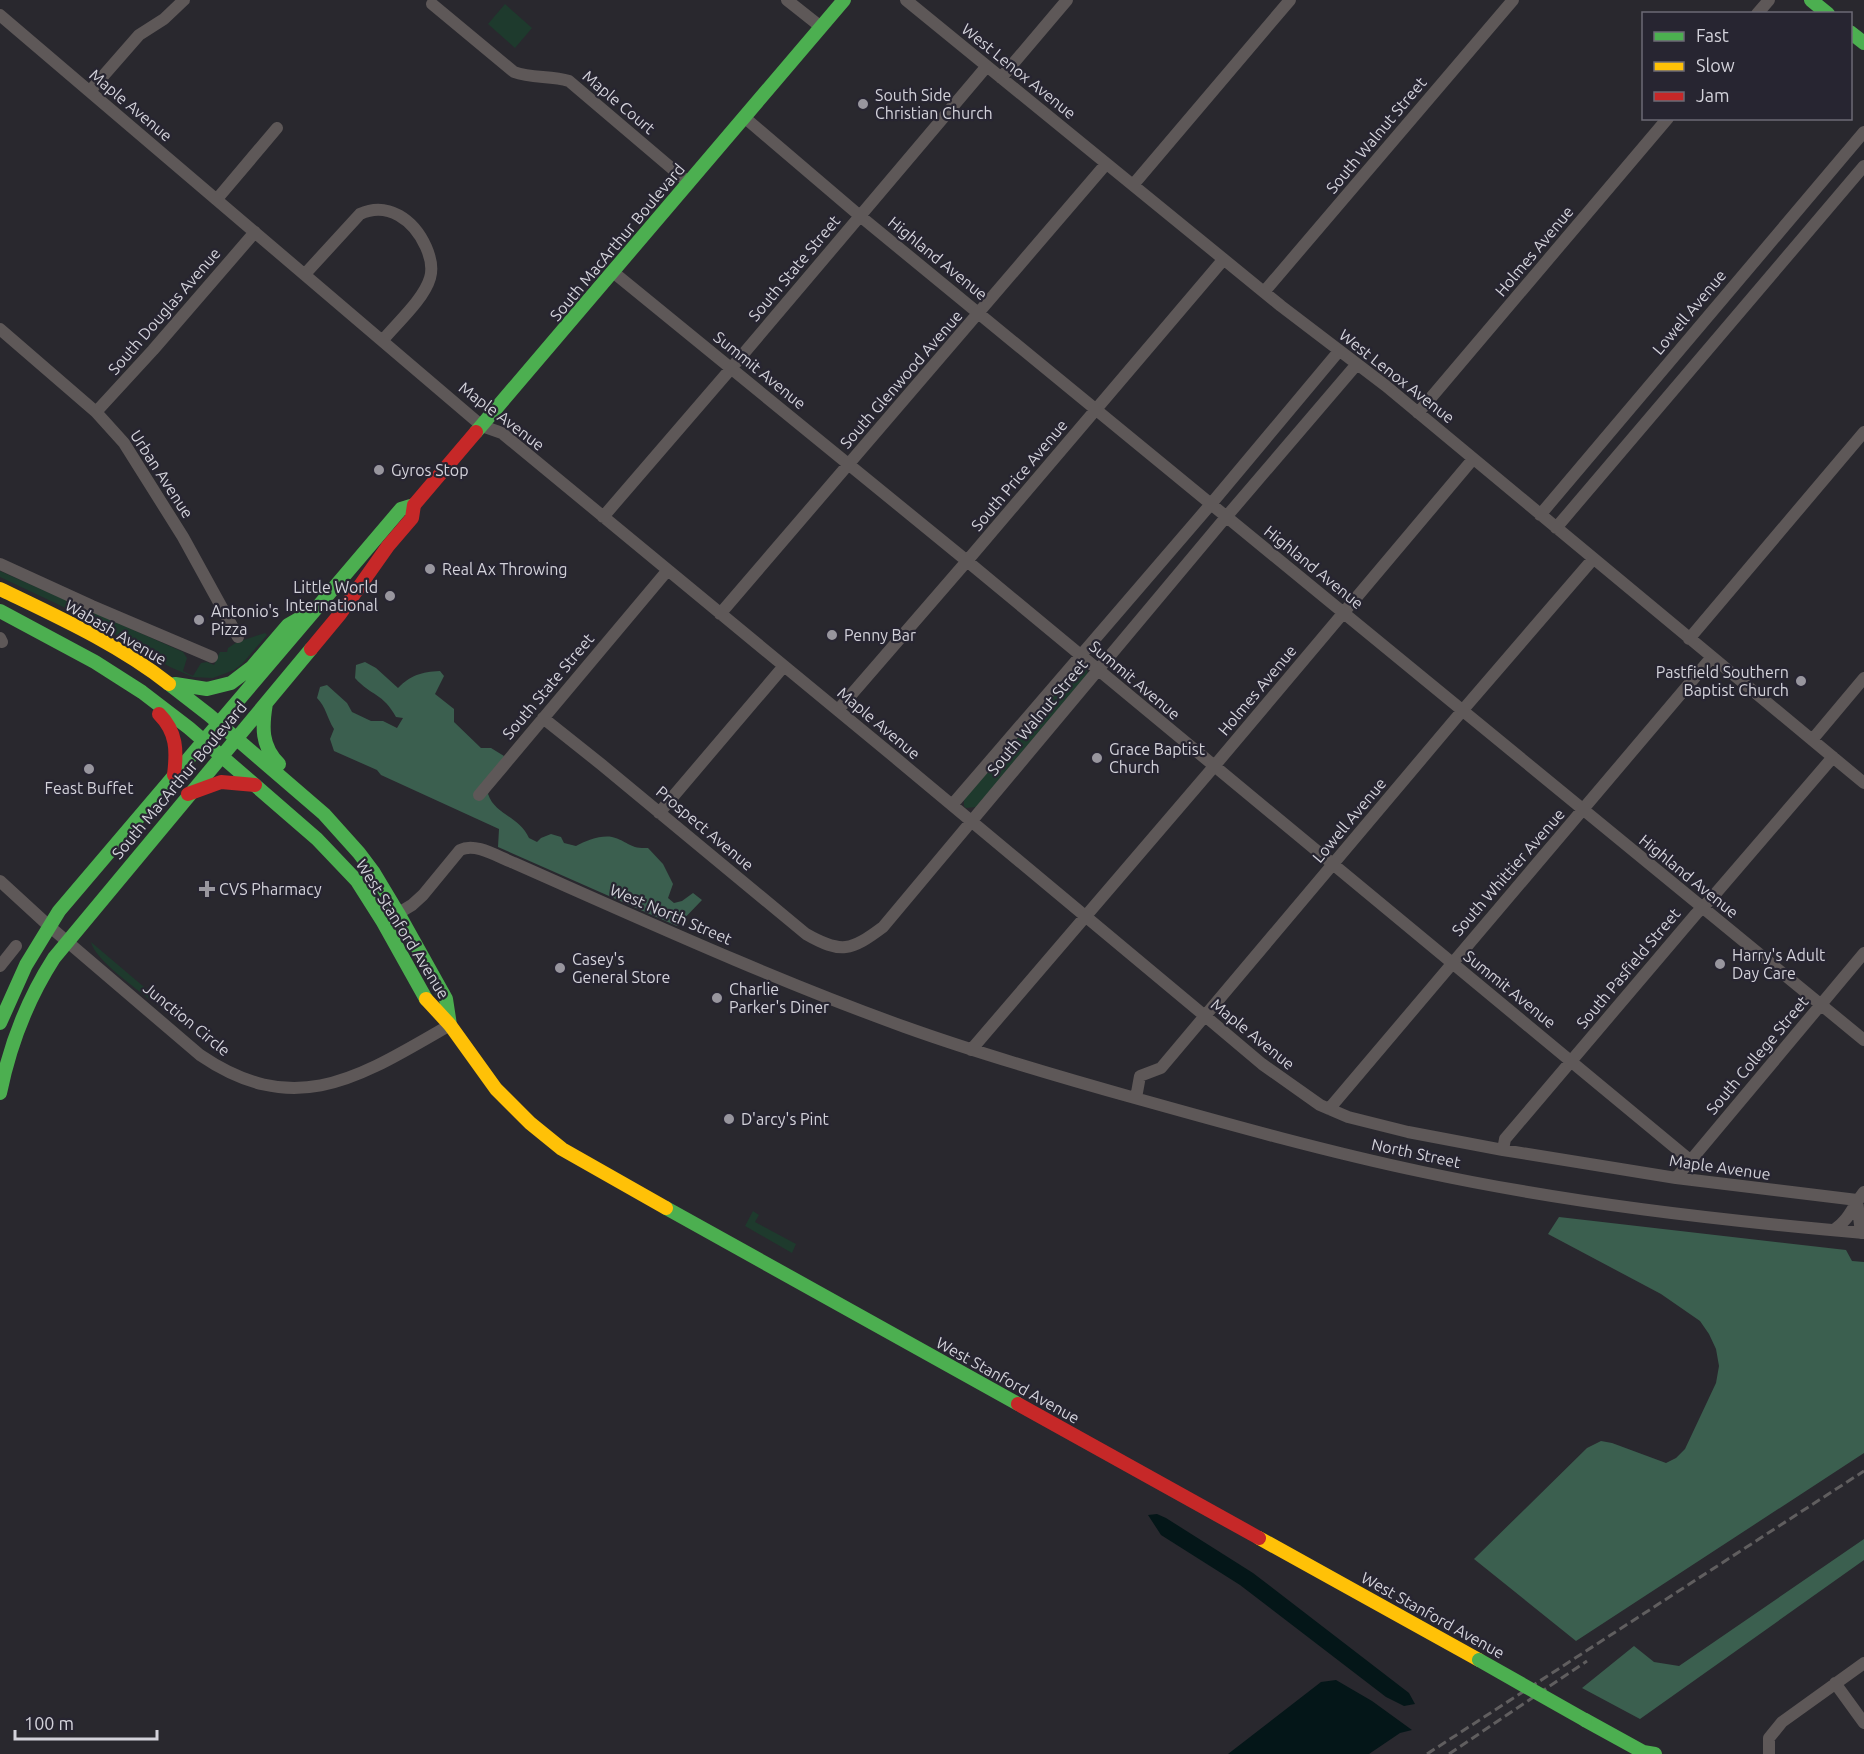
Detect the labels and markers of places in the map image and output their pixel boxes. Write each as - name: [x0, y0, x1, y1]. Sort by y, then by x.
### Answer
- place label: South Side Christian Church: [875, 86, 993, 122]
- marker: South Side Christian Church: [856, 97, 870, 111]
- place label: Gyros Stop: [391, 461, 469, 479]
- marker: Gyros Stop: [372, 463, 386, 477]
- place label: Real Ax Throwing: [442, 560, 567, 578]
- marker: Real Ax Throwing: [423, 562, 437, 576]
- place label: Little World International: [285, 578, 378, 614]
- marker: Little World International: [383, 589, 397, 603]
- place label: Antonio's Pizza: [211, 602, 279, 638]
- marker: Antonio's Pizza: [192, 613, 206, 627]
- place label: Penny Bar: [844, 626, 916, 644]
- marker: Penny Bar: [825, 628, 839, 642]
- place label: Pastfield Southern Baptist Church: [1656, 663, 1789, 699]
- marker: Pastfield Southern Baptist Church: [1794, 674, 1808, 688]
- place label: Grace Baptist Church: [1109, 740, 1206, 776]
- marker: Grace Baptist Church: [1090, 751, 1104, 765]
- marker: Feast Buffet: [82, 762, 96, 776]
- place label: Feast Buffet: [45, 779, 134, 797]
- place label: CVS Pharmacy: [219, 880, 322, 898]
- marker: CVS Pharmacy: [200, 882, 214, 896]
- place label: Harry's Adult Day Care: [1732, 946, 1826, 982]
- place label: Casey's General Store: [572, 950, 670, 986]
- marker: Harry's Adult Day Care: [1713, 957, 1727, 971]
- marker: Casey's General Store: [553, 961, 567, 975]
- place label: Charlie Parker's Diner: [729, 980, 829, 1016]
- marker: Charlie Parker's Diner: [710, 991, 724, 1005]
- place label: D'arcy's Pint: [741, 1110, 830, 1128]
- marker: D'arcy's Pint: [722, 1112, 736, 1126]

